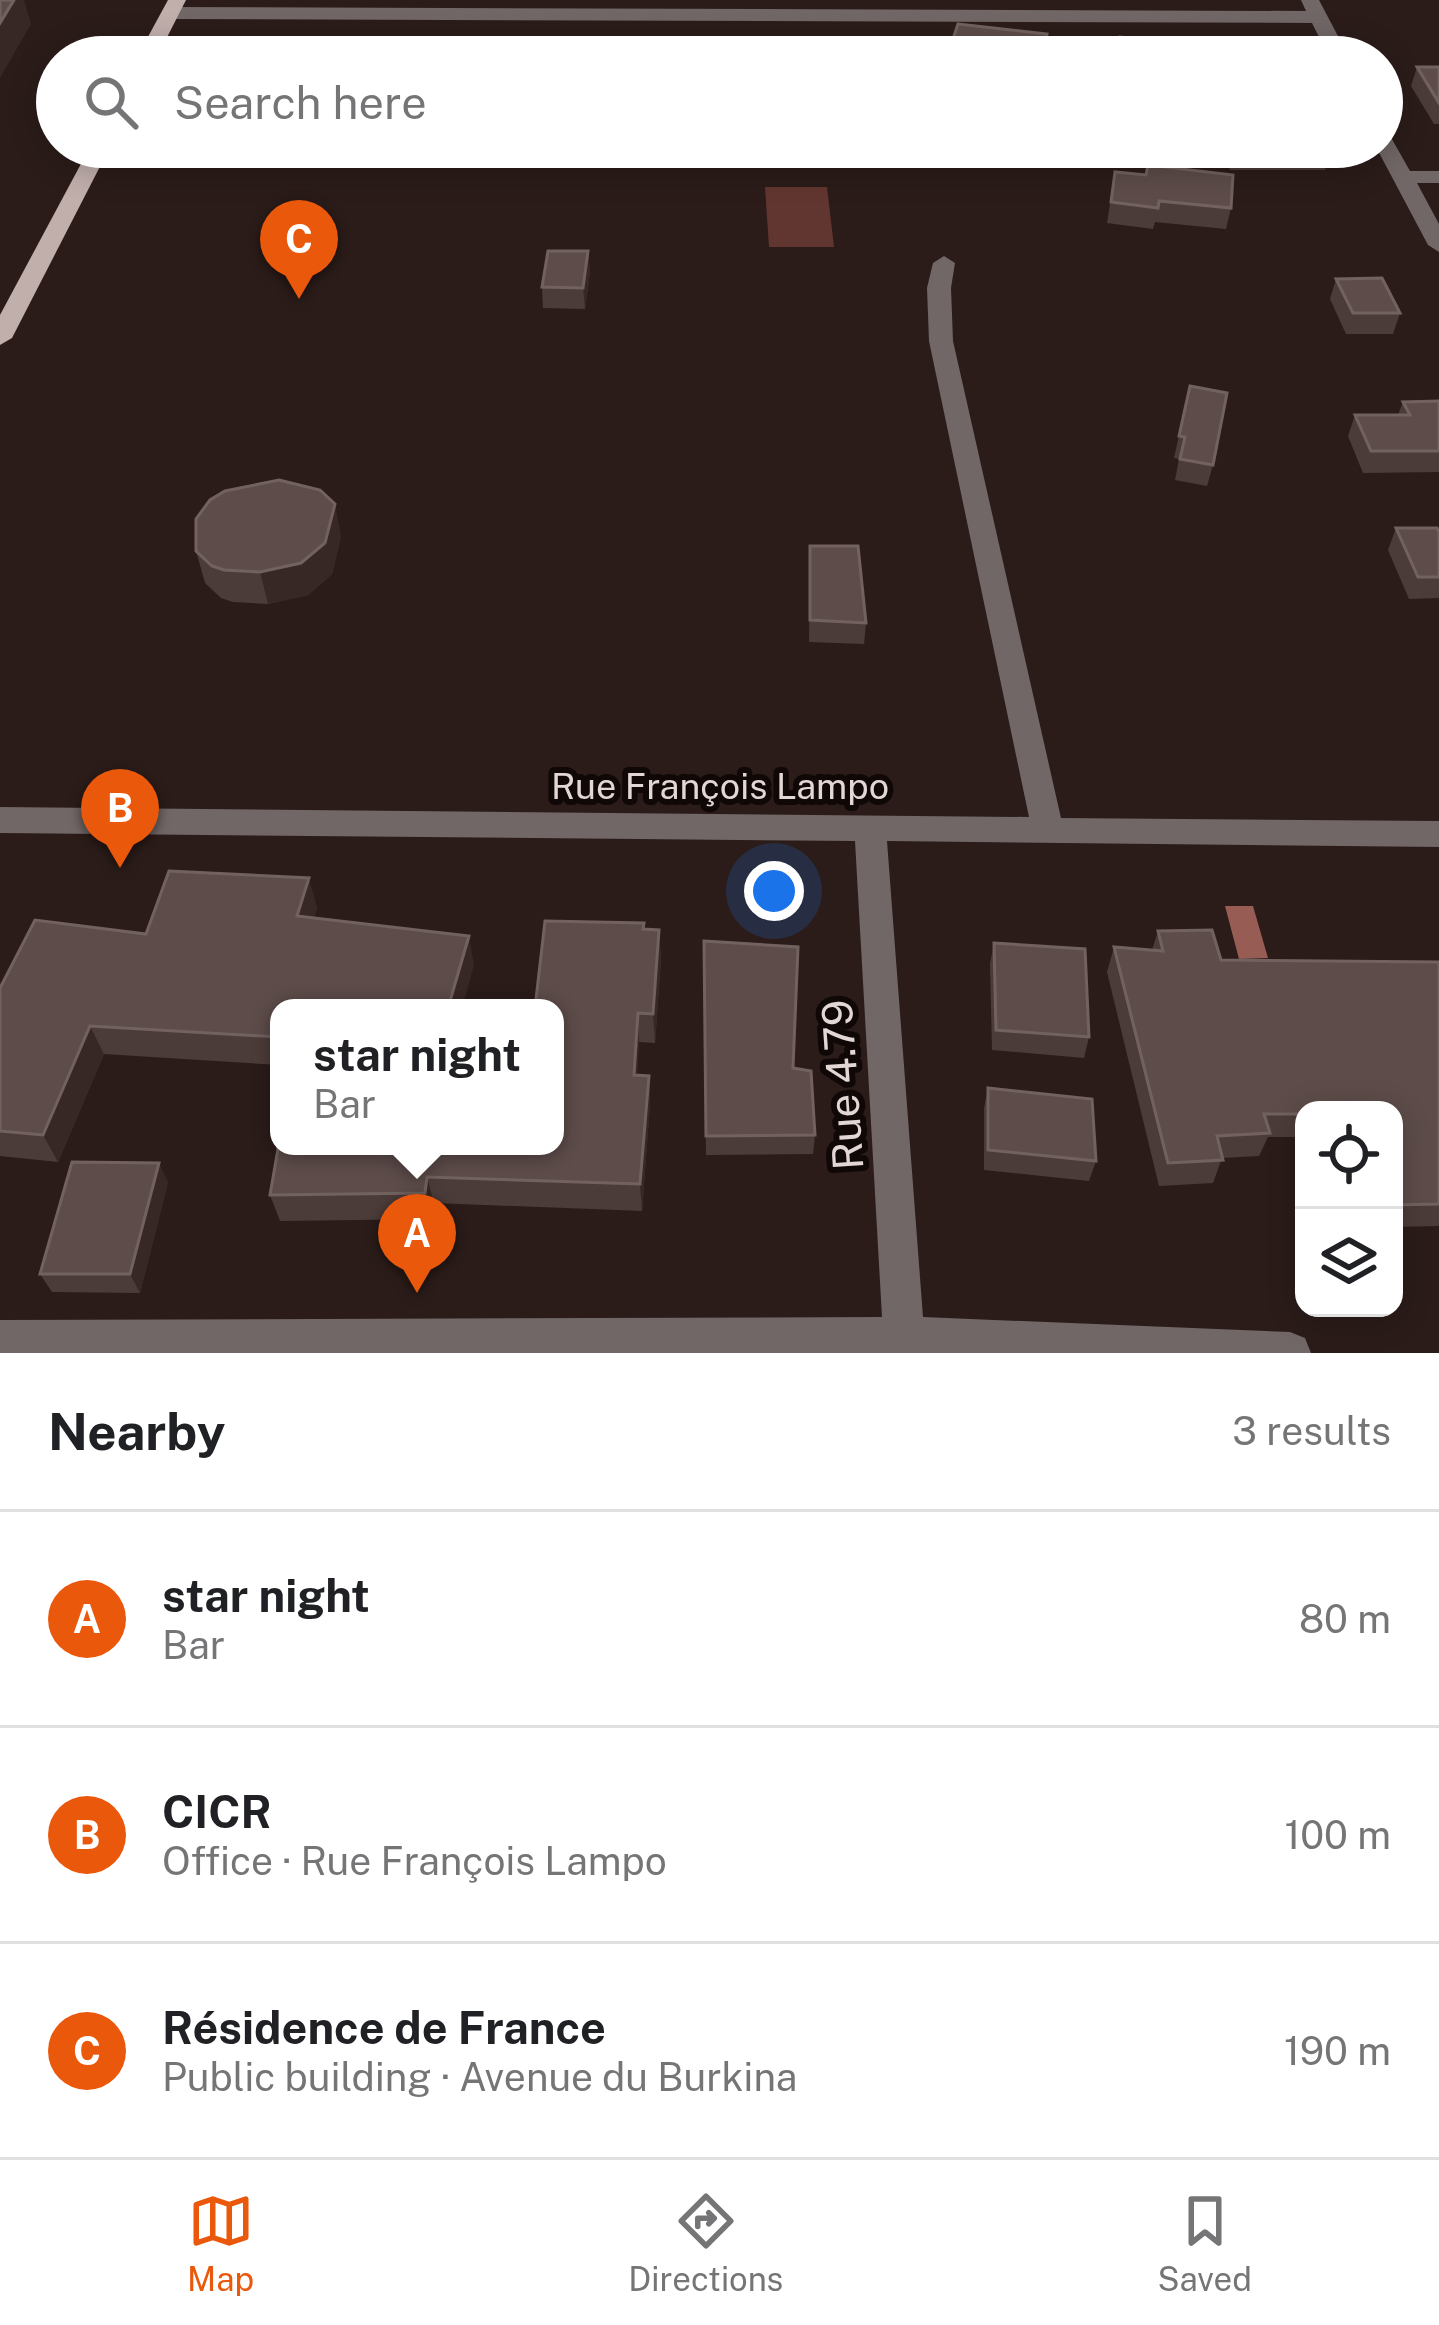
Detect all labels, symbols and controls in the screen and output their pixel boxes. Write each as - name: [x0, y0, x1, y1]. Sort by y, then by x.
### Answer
- search box: [36, 36, 1403, 168]
- icon: search: [78, 69, 144, 135]
- text: Search here: [174, 76, 427, 129]
- pin: C: [260, 200, 338, 299]
- street label: Rue François Lampo: [551, 765, 889, 807]
- pin: B: [81, 769, 159, 868]
- your location: [744, 861, 804, 921]
- street label: Rue 4.79: [812, 998, 872, 1172]
- popup: [270, 999, 564, 1155]
- text: star night: [313, 1028, 521, 1081]
- text: Bar: [313, 1081, 376, 1127]
- map controls: [1295, 1101, 1403, 1317]
- button: locate: [1295, 1101, 1403, 1209]
- pin: A: [378, 1194, 456, 1293]
- button: layers: [1295, 1209, 1403, 1317]
- text: Nearby: [48, 1402, 225, 1461]
- text: 3 results: [1232, 1408, 1391, 1454]
- text: star night: [162, 1569, 370, 1622]
- text: A: [73, 1596, 101, 1642]
- text: 80 m: [1299, 1596, 1391, 1642]
- text: Bar: [162, 1622, 225, 1668]
- text: CICR: [162, 1785, 272, 1838]
- text: B: [74, 1812, 100, 1858]
- text: 100 m: [1284, 1812, 1391, 1858]
- text: Office · Rue François Lampo: [162, 1838, 667, 1884]
- text: Résidence de France: [162, 2001, 606, 2054]
- text: C: [73, 2028, 101, 2074]
- text: 190 m: [1284, 2028, 1391, 2074]
- text: Public building · Avenue du Burkina: [162, 2054, 797, 2100]
- tab: Map: [187, 2188, 254, 2298]
- tab: Directions: [628, 2188, 783, 2298]
- tab: Saved: [1158, 2188, 1252, 2298]

